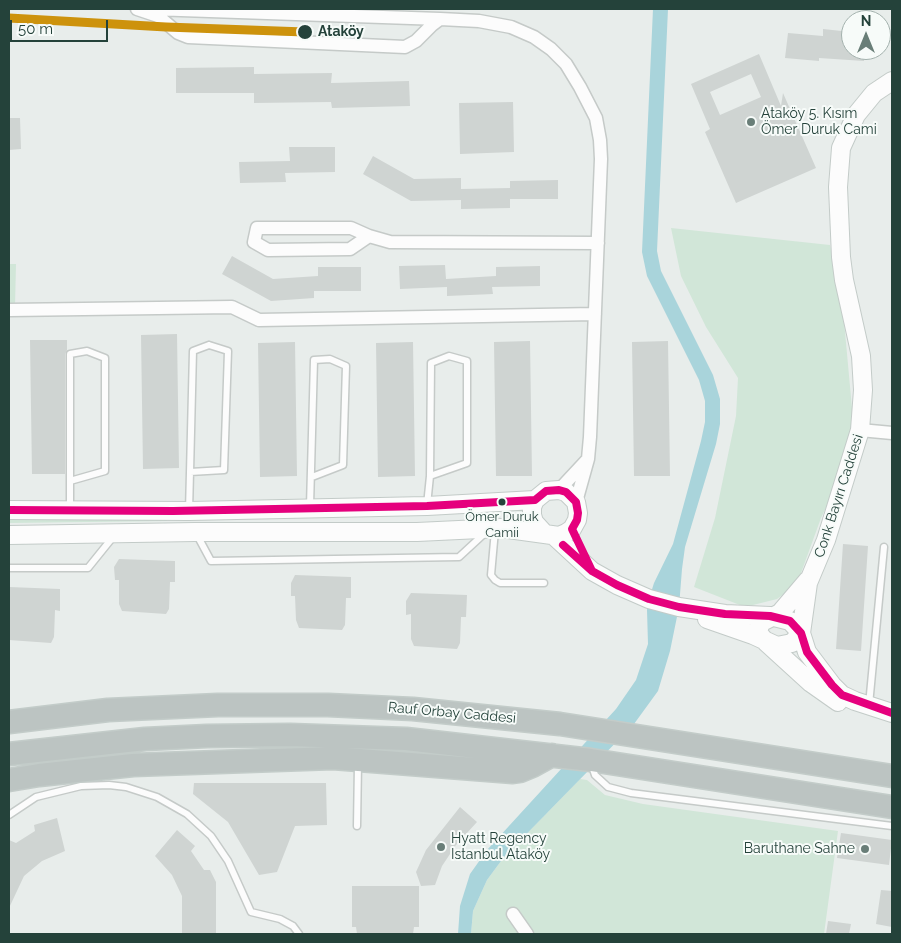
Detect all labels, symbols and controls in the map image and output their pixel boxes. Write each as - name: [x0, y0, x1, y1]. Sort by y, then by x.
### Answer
- scale bar: [12, 10, 110, 42]
- north arrow: [841, 10, 891, 60]
- text: N: [861, 13, 871, 29]
- text: 50 m: [18, 20, 53, 38]
- marker: Ataköy: [296, 23, 314, 41]
- place label: Ataköy: [318, 24, 364, 40]
- place label: Ataköy 5. Kısım Ömer Duruk Cami: [761, 106, 877, 138]
- marker: Ataköy 5. Kısım Ömer Duruk Cami: [745, 116, 757, 128]
- street label: Conk Bayırı Caddesi: [811, 432, 867, 560]
- marker: Ömer Duruk Camii: [497, 497, 507, 507]
- place label: Ömer Duruk Camii: [465, 509, 539, 540]
- street label: Rauf Orbay Caddesi: [387, 699, 517, 727]
- place label: Hyatt Regency Istanbul Ataköy: [451, 831, 550, 864]
- marker: Hyatt Regency Istanbul Ataköy: [435, 841, 447, 853]
- place label: Baruthane Sahne: [744, 841, 855, 857]
- marker: Baruthane Sahne: [859, 843, 871, 855]

